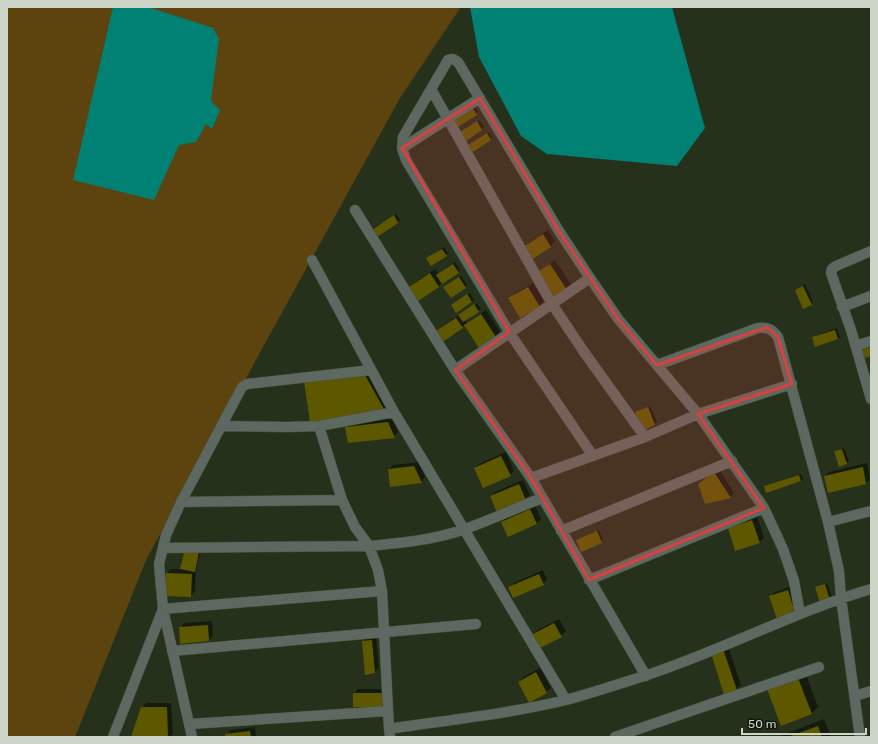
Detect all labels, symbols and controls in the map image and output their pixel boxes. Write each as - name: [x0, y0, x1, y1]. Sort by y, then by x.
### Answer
- scale bar: [742, 710, 866, 736]
- text: 50 m: [748, 717, 776, 731]

